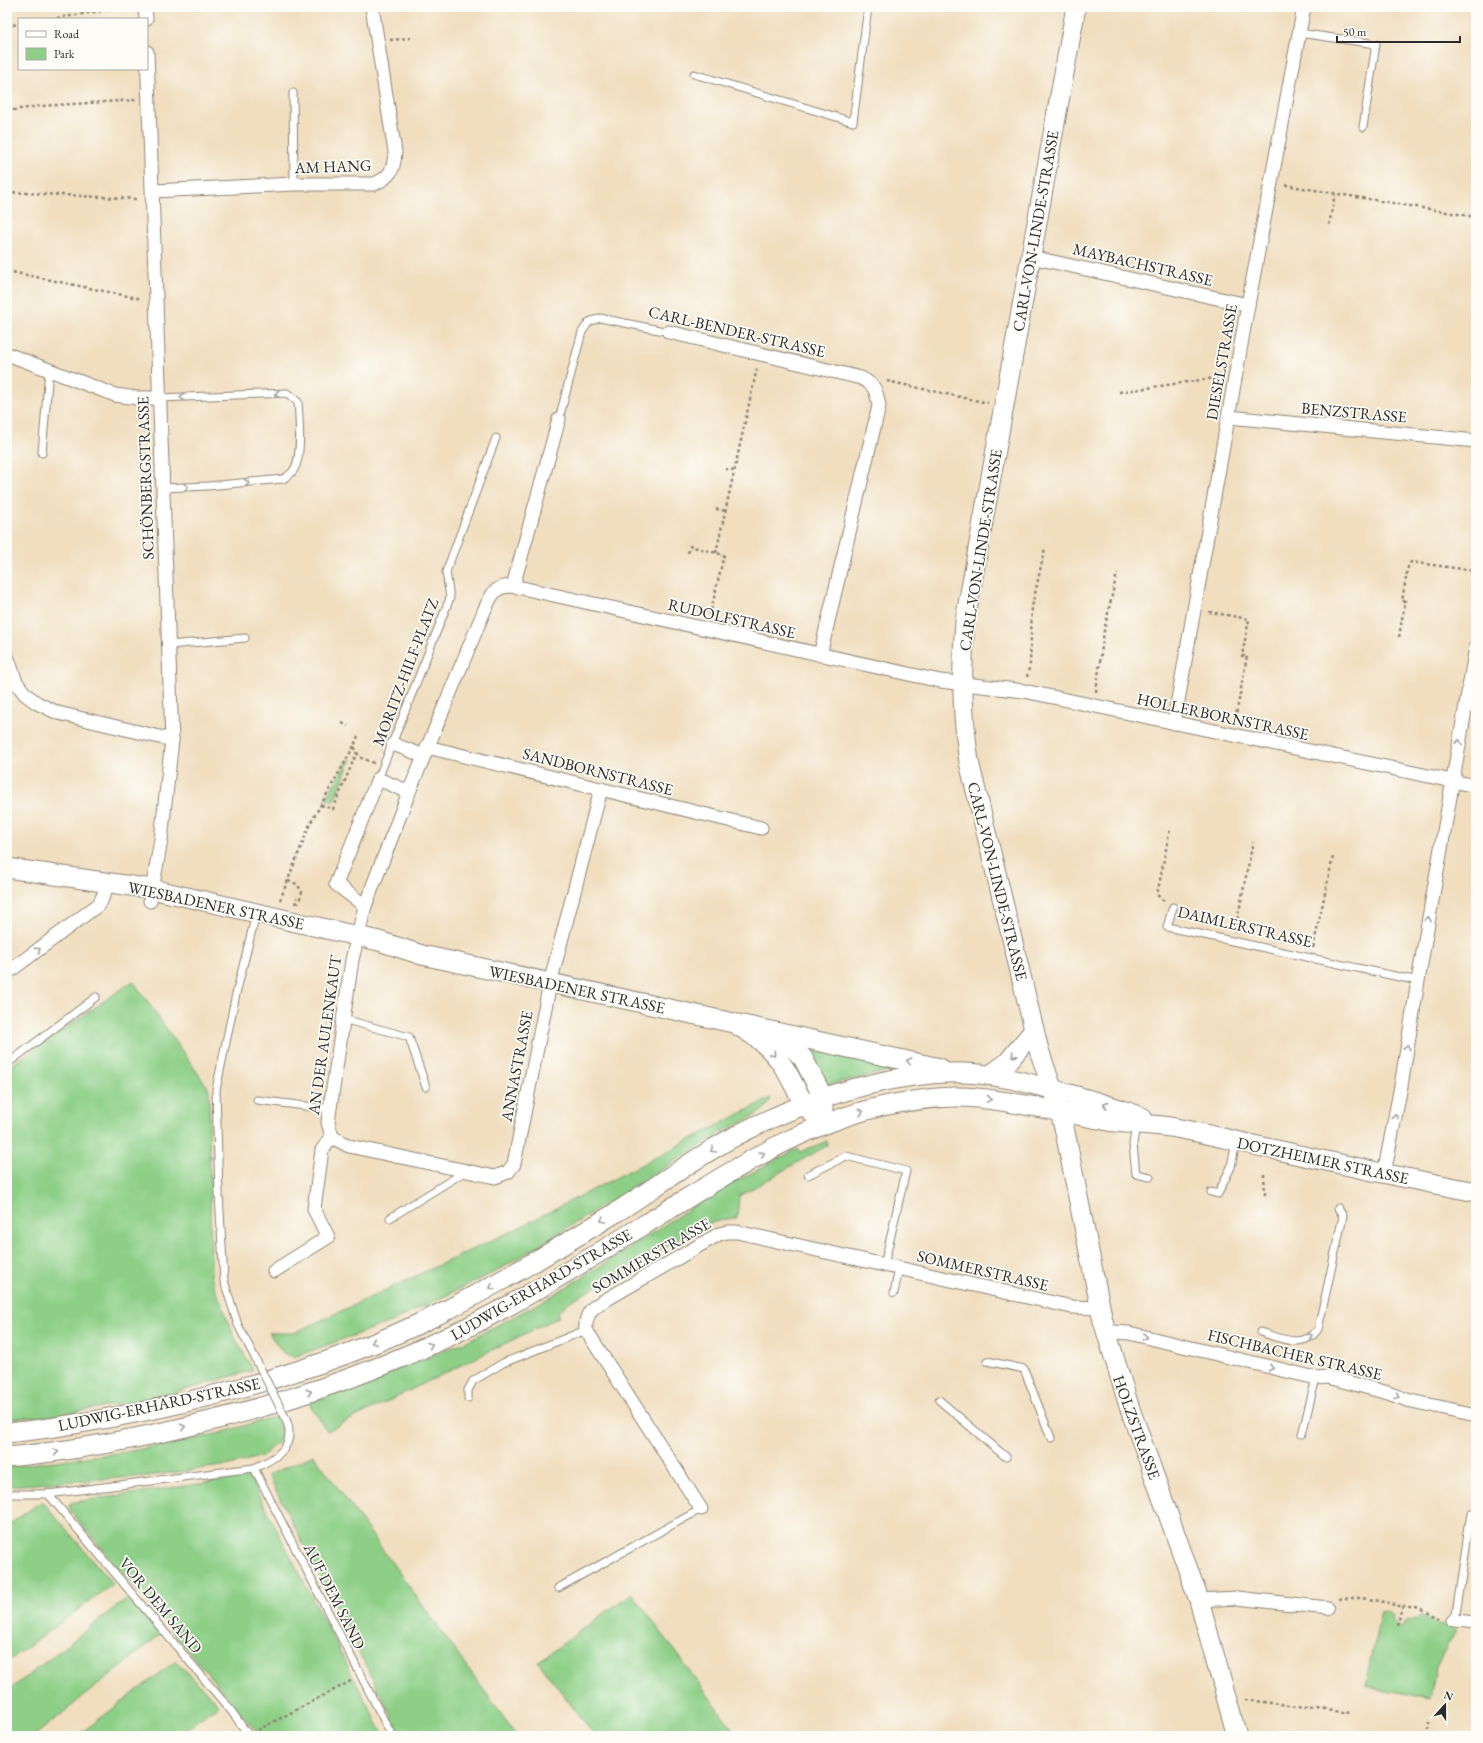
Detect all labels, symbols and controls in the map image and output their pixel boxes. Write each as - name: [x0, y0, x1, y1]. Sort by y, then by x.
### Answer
- legend: [18, 18, 148, 70]
- scale bar: [1337, 18, 1460, 44]
- text: 50 m: [1343, 24, 1367, 40]
- text: Road: [54, 26, 80, 42]
- text: Park: [54, 46, 75, 62]
- street label: CARL-VON-LINDE-STRASSE: [1007, 129, 1064, 333]
- street label: AM HANG: [293, 155, 372, 178]
- street label: MAYBACHSTRASSE: [1071, 238, 1215, 291]
- street label: CARL-BENDER-STRASSE: [646, 301, 827, 362]
- street label: DIESELSTRASSE: [1201, 302, 1242, 422]
- one-way arrow: [274, 390, 280, 398]
- one-way arrow: [179, 393, 185, 402]
- street label: SCHÖNBERGSTRASSE: [132, 396, 159, 560]
- street label: BENZSTRASSE: [1300, 397, 1408, 428]
- street label: CARL-VON-LINDE-STRASSE: [954, 448, 1007, 652]
- one-way arrow: [244, 478, 250, 487]
- one-way arrow: [183, 483, 189, 492]
- street label: RUDOLFSTRASSE: [666, 594, 798, 643]
- street label: MORITZ-HILF-PLATZ: [368, 595, 443, 749]
- street label: HOLLERBORNSTRASSE: [1135, 688, 1311, 745]
- one-way arrow: [1455, 739, 1463, 745]
- street label: SANDBORNSTRASSE: [521, 743, 675, 800]
- street label: CARL-VON-LINDE-STRASSE: [963, 780, 1032, 983]
- street label: WIESBADENER STRASSE: [126, 877, 306, 934]
- street label: DAIMLERSTRASSE: [1176, 901, 1314, 952]
- one-way arrow: [1424, 916, 1432, 922]
- one-way arrow: [34, 947, 41, 954]
- street label: AN DER AULENKAUT: [303, 954, 346, 1117]
- street label: WIESBADENER STRASSE: [487, 961, 667, 1018]
- street label: ANNASTRASSE: [495, 1009, 538, 1124]
- one-way arrow: [1402, 1044, 1411, 1050]
- one-way arrow: [769, 1049, 776, 1057]
- one-way arrow: [1012, 1050, 1019, 1058]
- one-way arrow: [906, 1057, 913, 1065]
- one-way arrow: [986, 1094, 992, 1103]
- one-way arrow: [1103, 1101, 1110, 1110]
- one-way arrow: [857, 1108, 864, 1117]
- one-way arrow: [1391, 1113, 1399, 1119]
- street label: DOTZHEIMER STRASSE: [1235, 1132, 1411, 1189]
- one-way arrow: [710, 1145, 717, 1153]
- one-way arrow: [757, 1152, 765, 1159]
- street label: SOMMERSTRASSE: [588, 1213, 715, 1298]
- one-way arrow: [600, 1215, 607, 1223]
- street label: LUDWIG-ERHARD-STRASSE: [447, 1224, 636, 1345]
- street label: SOMMERSTRASSE: [915, 1245, 1051, 1296]
- one-way arrow: [488, 1282, 496, 1290]
- street label: FISCHBACHER STRASSE: [1206, 1324, 1384, 1385]
- one-way arrow: [1141, 1332, 1148, 1340]
- one-way arrow: [1306, 1334, 1313, 1341]
- one-way arrow: [371, 1338, 378, 1346]
- one-way arrow: [425, 1342, 433, 1350]
- one-way arrow: [1268, 1363, 1274, 1371]
- street label: HOLZSTRASSE: [1108, 1372, 1165, 1482]
- street label: LUDWIG-ERHARD-STRASSE: [56, 1373, 262, 1436]
- one-way arrow: [305, 1389, 312, 1397]
- one-way arrow: [1393, 1391, 1401, 1399]
- one-way arrow: [180, 1424, 187, 1432]
- one-way arrow: [53, 1448, 59, 1457]
- street label: AUF DEM SAND: [298, 1539, 370, 1653]
- street label: VOR DEM SAND: [114, 1553, 207, 1658]
- north arrow: [1425, 1685, 1465, 1725]
- text: N: [1442, 1688, 1455, 1704]

